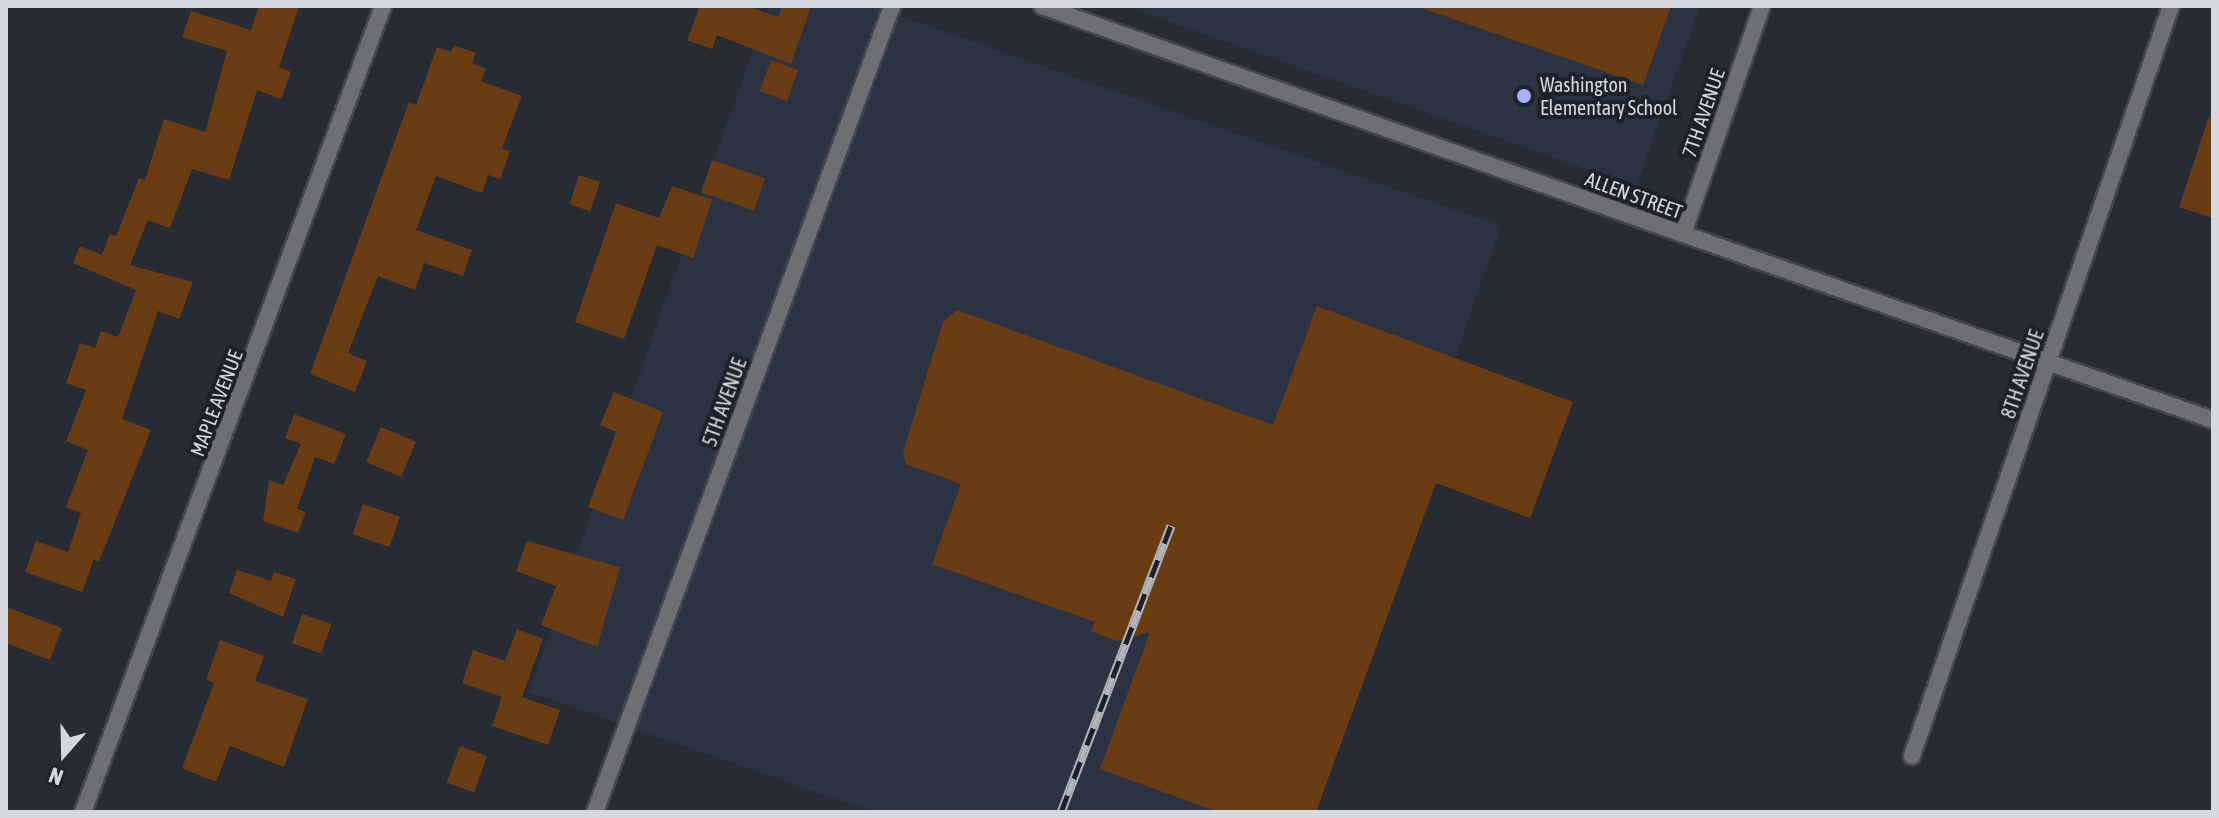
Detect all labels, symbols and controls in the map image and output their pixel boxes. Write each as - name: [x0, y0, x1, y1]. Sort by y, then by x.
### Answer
- street label: 7TH AVENUE: [1677, 65, 1729, 161]
- place label: Washington Elementary School: [1540, 72, 1677, 119]
- marker: Washington Elementary School: [1515, 87, 1533, 105]
- street label: ALLEN STREET: [1582, 166, 1686, 224]
- street label: 8TH AVENUE: [1996, 326, 2048, 422]
- street label: MAPLE AVENUE: [185, 346, 247, 460]
- street label: 5TH AVENUE: [697, 354, 751, 450]
- north arrow: [24, 714, 104, 794]
- text: N: [45, 762, 66, 791]

